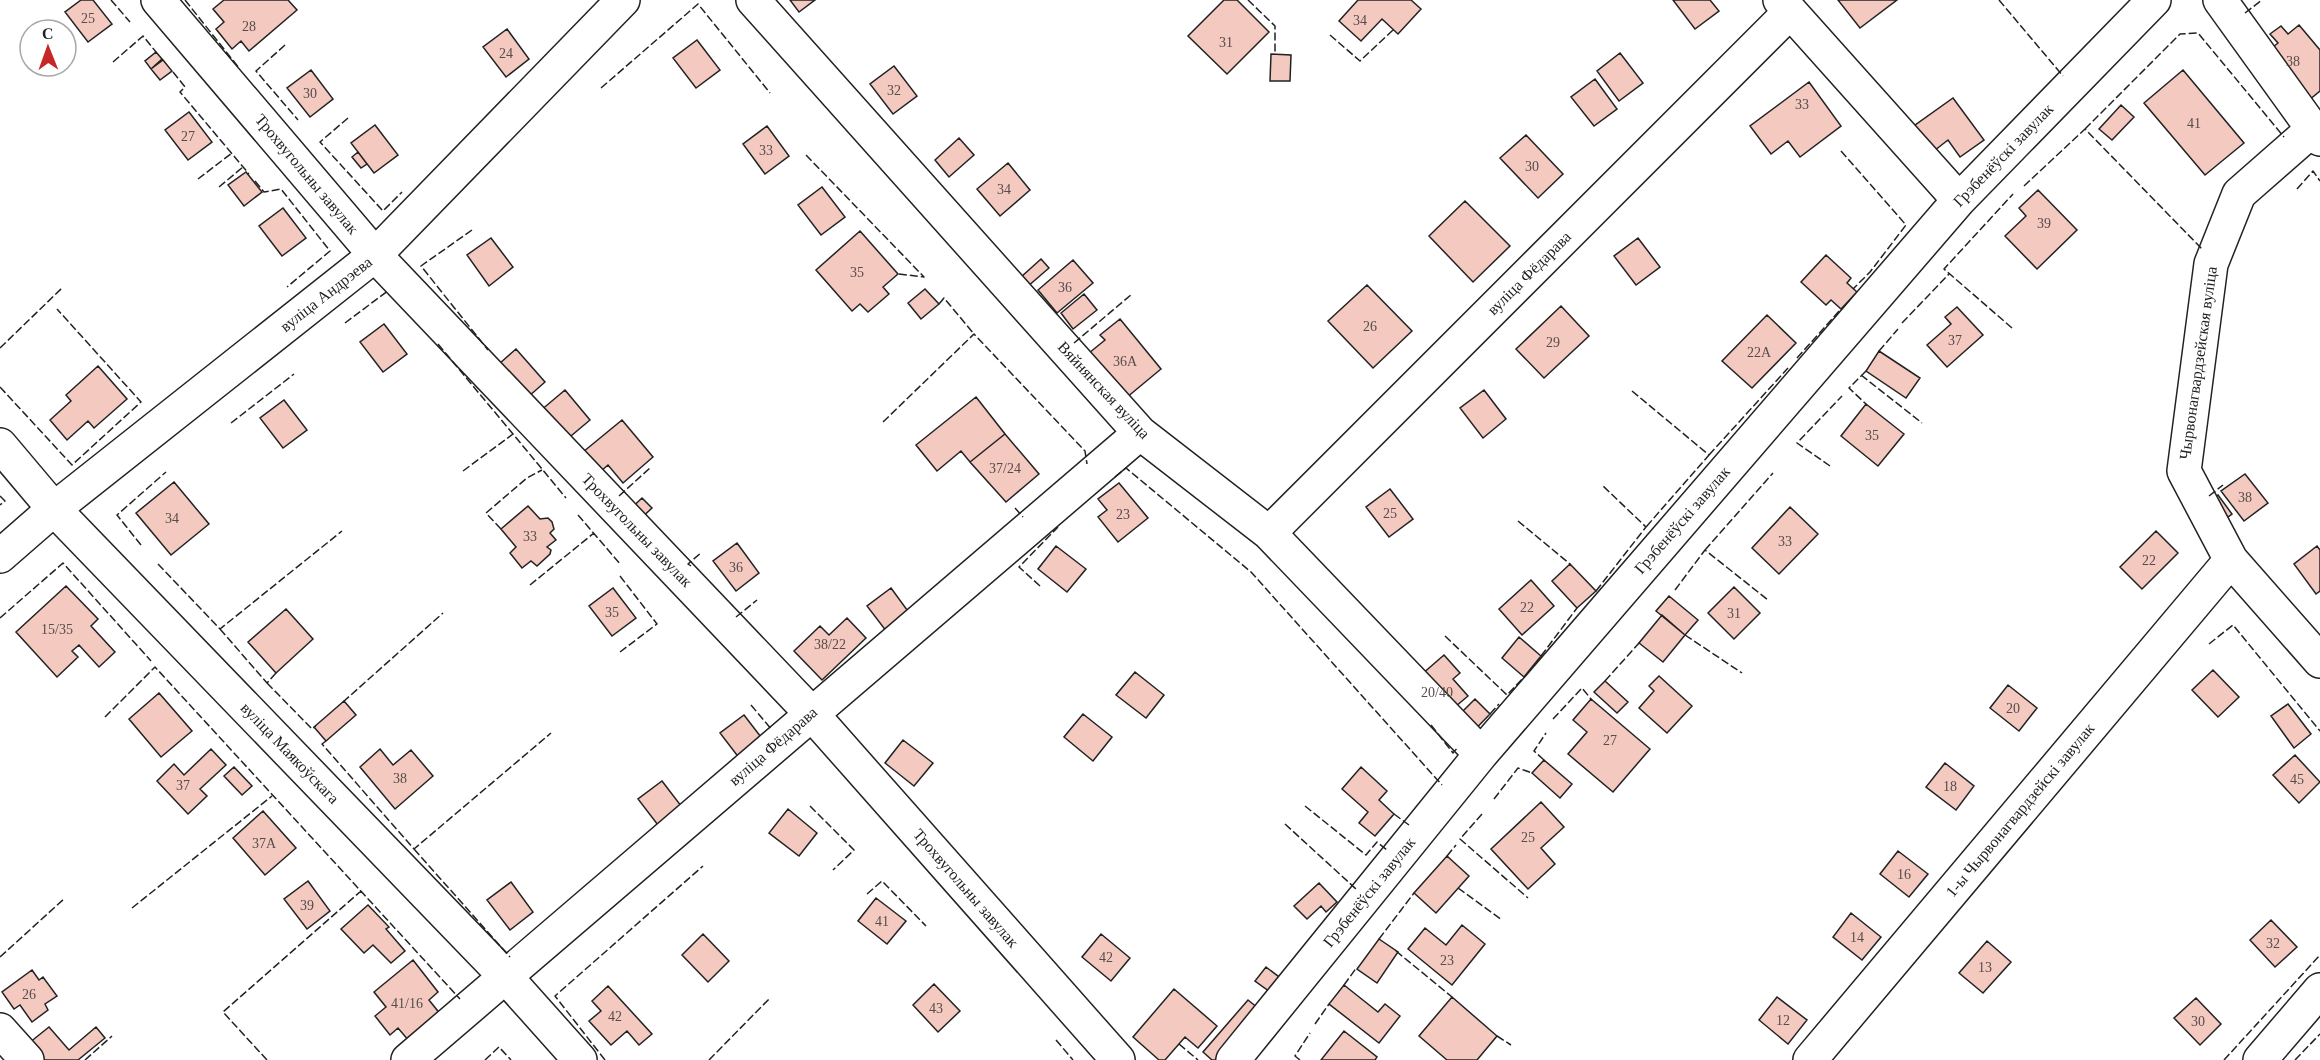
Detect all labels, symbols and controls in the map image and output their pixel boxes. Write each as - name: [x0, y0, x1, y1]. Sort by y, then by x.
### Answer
- house number: 25: [81, 11, 95, 26]
- house number: 34: [1353, 13, 1367, 28]
- north arrow: [18, 18, 78, 78]
- house number: 28: [242, 19, 256, 34]
- text: С: [42, 25, 54, 42]
- house number: 31: [1219, 35, 1233, 50]
- house number: 24: [499, 46, 513, 61]
- house number: 38: [2286, 54, 2300, 69]
- house number: 32: [887, 83, 901, 98]
- house number: 30: [303, 86, 317, 101]
- house number: 33: [1795, 97, 1809, 112]
- street label: Грэбенёўскі завулак: [1950, 100, 2057, 211]
- street label: Трохвугольны завулак: [251, 111, 362, 238]
- house number: 41: [2187, 116, 2201, 131]
- house number: 27: [181, 129, 195, 144]
- house number: 33: [759, 143, 773, 158]
- house number: 30: [1525, 159, 1539, 174]
- house number: 34: [997, 182, 1011, 197]
- house number: 39: [2037, 216, 2051, 231]
- street label: вуліца Фёдарава: [1484, 228, 1575, 319]
- street label: вуліца Андрэева: [277, 253, 376, 336]
- house number: 35: [850, 265, 864, 280]
- street label: Чырвонагвардзейская вуліца: [2176, 265, 2221, 461]
- house number: 36: [1058, 280, 1072, 295]
- house number: 26: [1363, 319, 1377, 334]
- house number: 37: [1948, 333, 1962, 348]
- house number: 29: [1546, 335, 1560, 350]
- street label: Вяйнянская вуліца: [1054, 338, 1153, 443]
- house number: 22А: [1747, 345, 1772, 360]
- house number: 36А: [1113, 354, 1138, 369]
- house number: 35: [1865, 428, 1879, 443]
- house number: 37/24: [989, 461, 1021, 476]
- street label: Грэбенёўскі завулак: [1631, 463, 1734, 578]
- street label: Трохвугольны завулак: [578, 470, 696, 591]
- house number: 38: [2238, 490, 2252, 505]
- house number: 25: [1383, 506, 1397, 521]
- house number: 23: [1116, 507, 1130, 522]
- house number: 34: [165, 511, 179, 526]
- house number: 33: [523, 529, 537, 544]
- house number: 33: [1778, 534, 1792, 549]
- house number: 22: [2142, 553, 2156, 568]
- house number: 36: [729, 560, 743, 575]
- house number: 22: [1520, 600, 1534, 615]
- house number: 35: [605, 605, 619, 620]
- house number: 31: [1727, 606, 1741, 621]
- house number: 15/35: [41, 622, 73, 637]
- house number: 38/22: [814, 637, 846, 652]
- house number: 20/40: [1421, 685, 1453, 700]
- street label: вуліца Маякоўскага: [237, 699, 342, 808]
- house number: 20: [2006, 701, 2020, 716]
- street label: вуліца Фёдарава: [726, 703, 821, 790]
- street label: 1-ы Чырвонагвардзейскі завулак: [1942, 720, 2099, 901]
- house number: 27: [1603, 733, 1617, 748]
- house number: 38: [393, 771, 407, 786]
- house number: 45: [2290, 772, 2304, 787]
- house number: 37: [176, 778, 190, 793]
- house number: 18: [1943, 779, 1957, 794]
- street label: Трохвугольны завулак: [909, 825, 1022, 951]
- house number: 25: [1521, 830, 1535, 845]
- street label: Грэбенёўскі завулак: [1320, 834, 1419, 951]
- house number: 37А: [252, 836, 277, 851]
- house number: 16: [1897, 867, 1911, 882]
- house number: 39: [300, 898, 314, 913]
- house number: 41: [875, 914, 889, 929]
- house number: 14: [1850, 930, 1864, 945]
- house number: 32: [2266, 936, 2280, 951]
- house number: 42: [1099, 950, 1113, 965]
- house number: 23: [1440, 953, 1454, 968]
- house number: 13: [1978, 960, 1992, 975]
- house number: 26: [22, 987, 36, 1002]
- house number: 41/16: [391, 996, 423, 1011]
- house number: 43: [929, 1001, 943, 1016]
- house number: 42: [608, 1009, 622, 1024]
- house number: 12: [1776, 1013, 1790, 1028]
- house number: 30: [2191, 1014, 2205, 1029]

